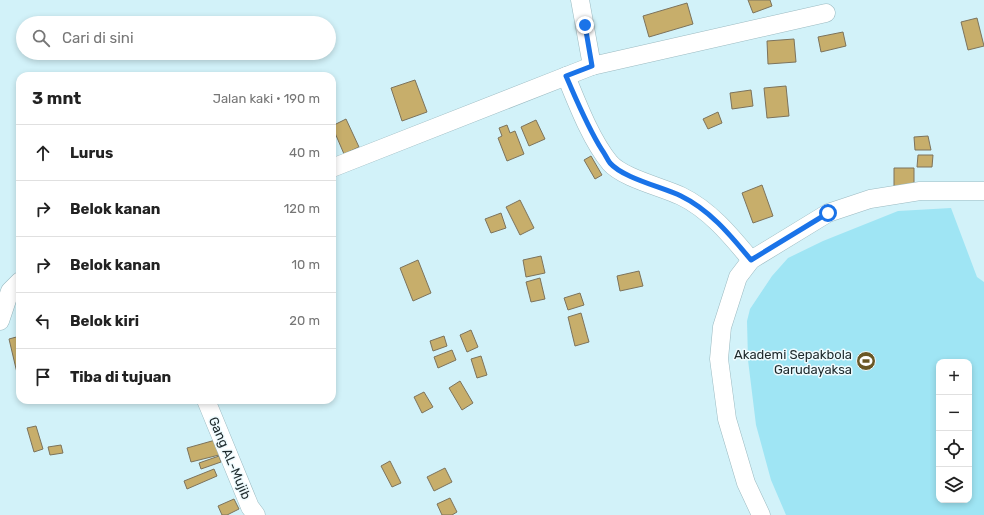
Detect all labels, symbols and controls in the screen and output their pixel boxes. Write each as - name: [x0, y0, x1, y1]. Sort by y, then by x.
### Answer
- search box: [16, 16, 336, 60]
- route end: [576, 16, 594, 34]
- icon: search: [30, 27, 52, 49]
- text: Cari di sini: [62, 29, 134, 47]
- text: 3 mnt: [32, 88, 81, 108]
- text: Jalan kaki · 190 m: [213, 91, 320, 106]
- icon: ahead: [32, 142, 54, 164]
- text: Lurus: [70, 144, 113, 162]
- text: 40 m: [289, 145, 320, 160]
- icon: right: [32, 198, 54, 220]
- text: Belok kanan: [70, 200, 160, 218]
- text: 120 m: [284, 201, 320, 216]
- route start: [819, 204, 837, 222]
- icon: right: [32, 254, 54, 276]
- text: Belok kanan: [70, 256, 160, 274]
- text: 10 m: [291, 257, 320, 272]
- icon: left: [32, 310, 54, 332]
- text: Belok kiri: [70, 312, 139, 330]
- text: 20 m: [289, 313, 320, 328]
- place label: Akademi Sepakbola Garudayaksa: [734, 347, 852, 377]
- sports icon: Akademi Sepakbola Garudayaksa: [855, 350, 877, 372]
- map controls: [936, 359, 972, 503]
- button: +: [936, 359, 972, 395]
- icon: arrive: [32, 366, 54, 388]
- text: Tiba di tujuan: [70, 368, 171, 386]
- button: −: [936, 395, 972, 431]
- street label: Gang AL-Mujib: [205, 414, 254, 502]
- button: locate: [936, 431, 972, 467]
- button: layers: [936, 467, 972, 503]

